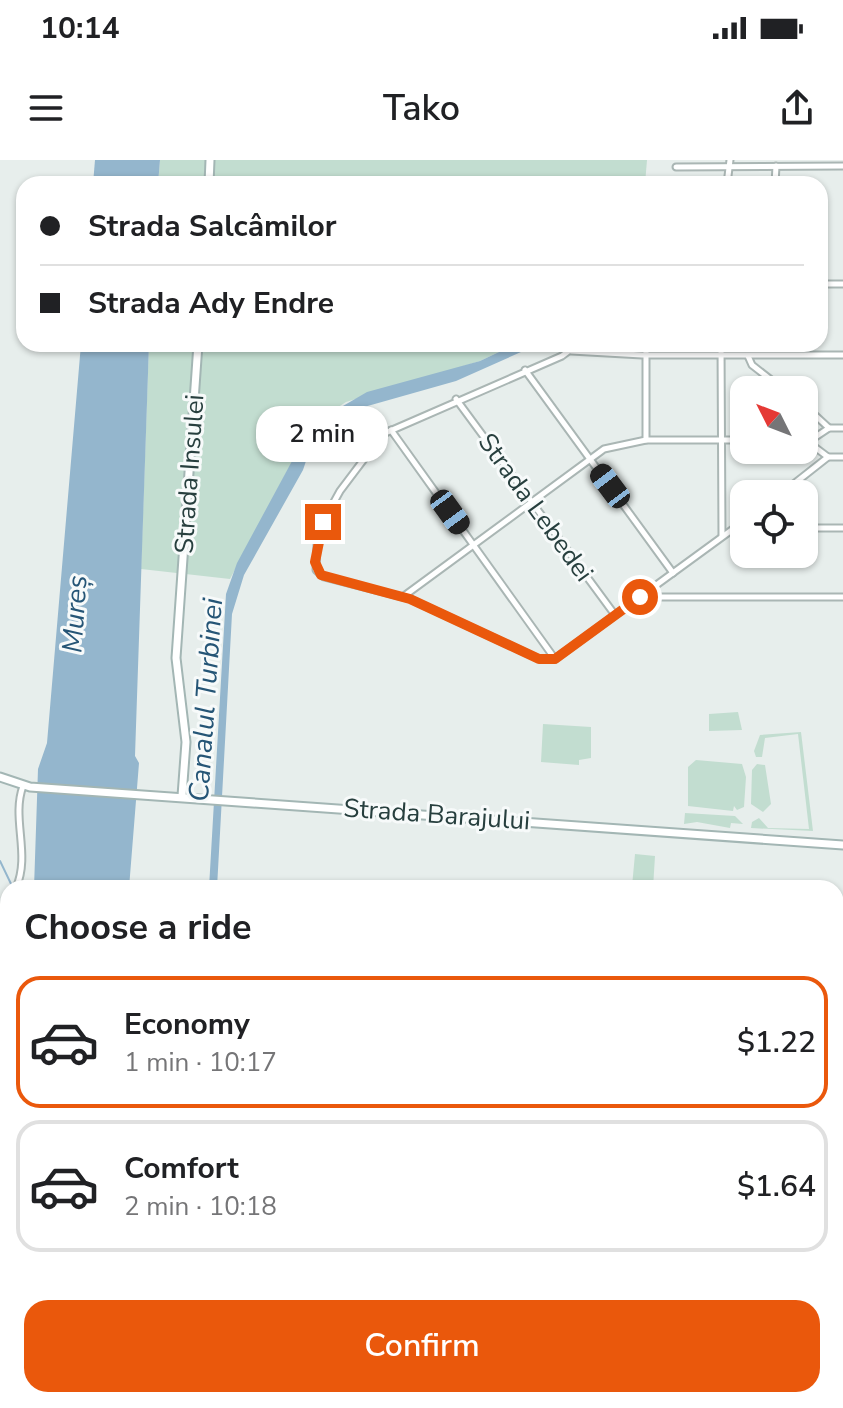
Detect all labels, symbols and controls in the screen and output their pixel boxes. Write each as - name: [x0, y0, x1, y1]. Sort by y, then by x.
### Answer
- text: 10:14: [40, 8, 119, 49]
- text: Tako: [383, 84, 460, 133]
- icon: menu: [24, 86, 68, 130]
- icon: share: [775, 86, 819, 130]
- text: Strada Salcâmilor: [88, 206, 337, 247]
- text: Strada Ady Endre: [88, 283, 334, 324]
- north arrow: [730, 376, 818, 464]
- map controls: [730, 376, 818, 568]
- street label: Strada Insulei: [166, 393, 213, 555]
- callout: 2 min: [257, 406, 389, 462]
- text: 2 min: [289, 416, 355, 451]
- street label: Strada Lebedei: [470, 426, 601, 589]
- car: [586, 460, 634, 512]
- button: locate: [730, 480, 818, 568]
- car: [426, 486, 474, 538]
- route end: [305, 504, 341, 540]
- water label: Mureș: [53, 574, 97, 654]
- route start: [622, 579, 658, 615]
- water label: Canalul Turbinei: [180, 596, 232, 803]
- street label: Strada Barajului: [342, 791, 531, 838]
- text: Choose a ride: [24, 903, 252, 952]
- text: Economy: [124, 1004, 250, 1045]
- icon: car: [28, 1006, 100, 1078]
- text: $1.22: [737, 1022, 816, 1063]
- text: 1 min · 10:17: [124, 1045, 277, 1080]
- text: Comfort: [124, 1148, 239, 1189]
- icon: car: [28, 1150, 100, 1222]
- text: $1.64: [737, 1166, 816, 1207]
- text: 2 min · 10:18: [124, 1189, 277, 1224]
- button: Confirm: [24, 1300, 820, 1392]

